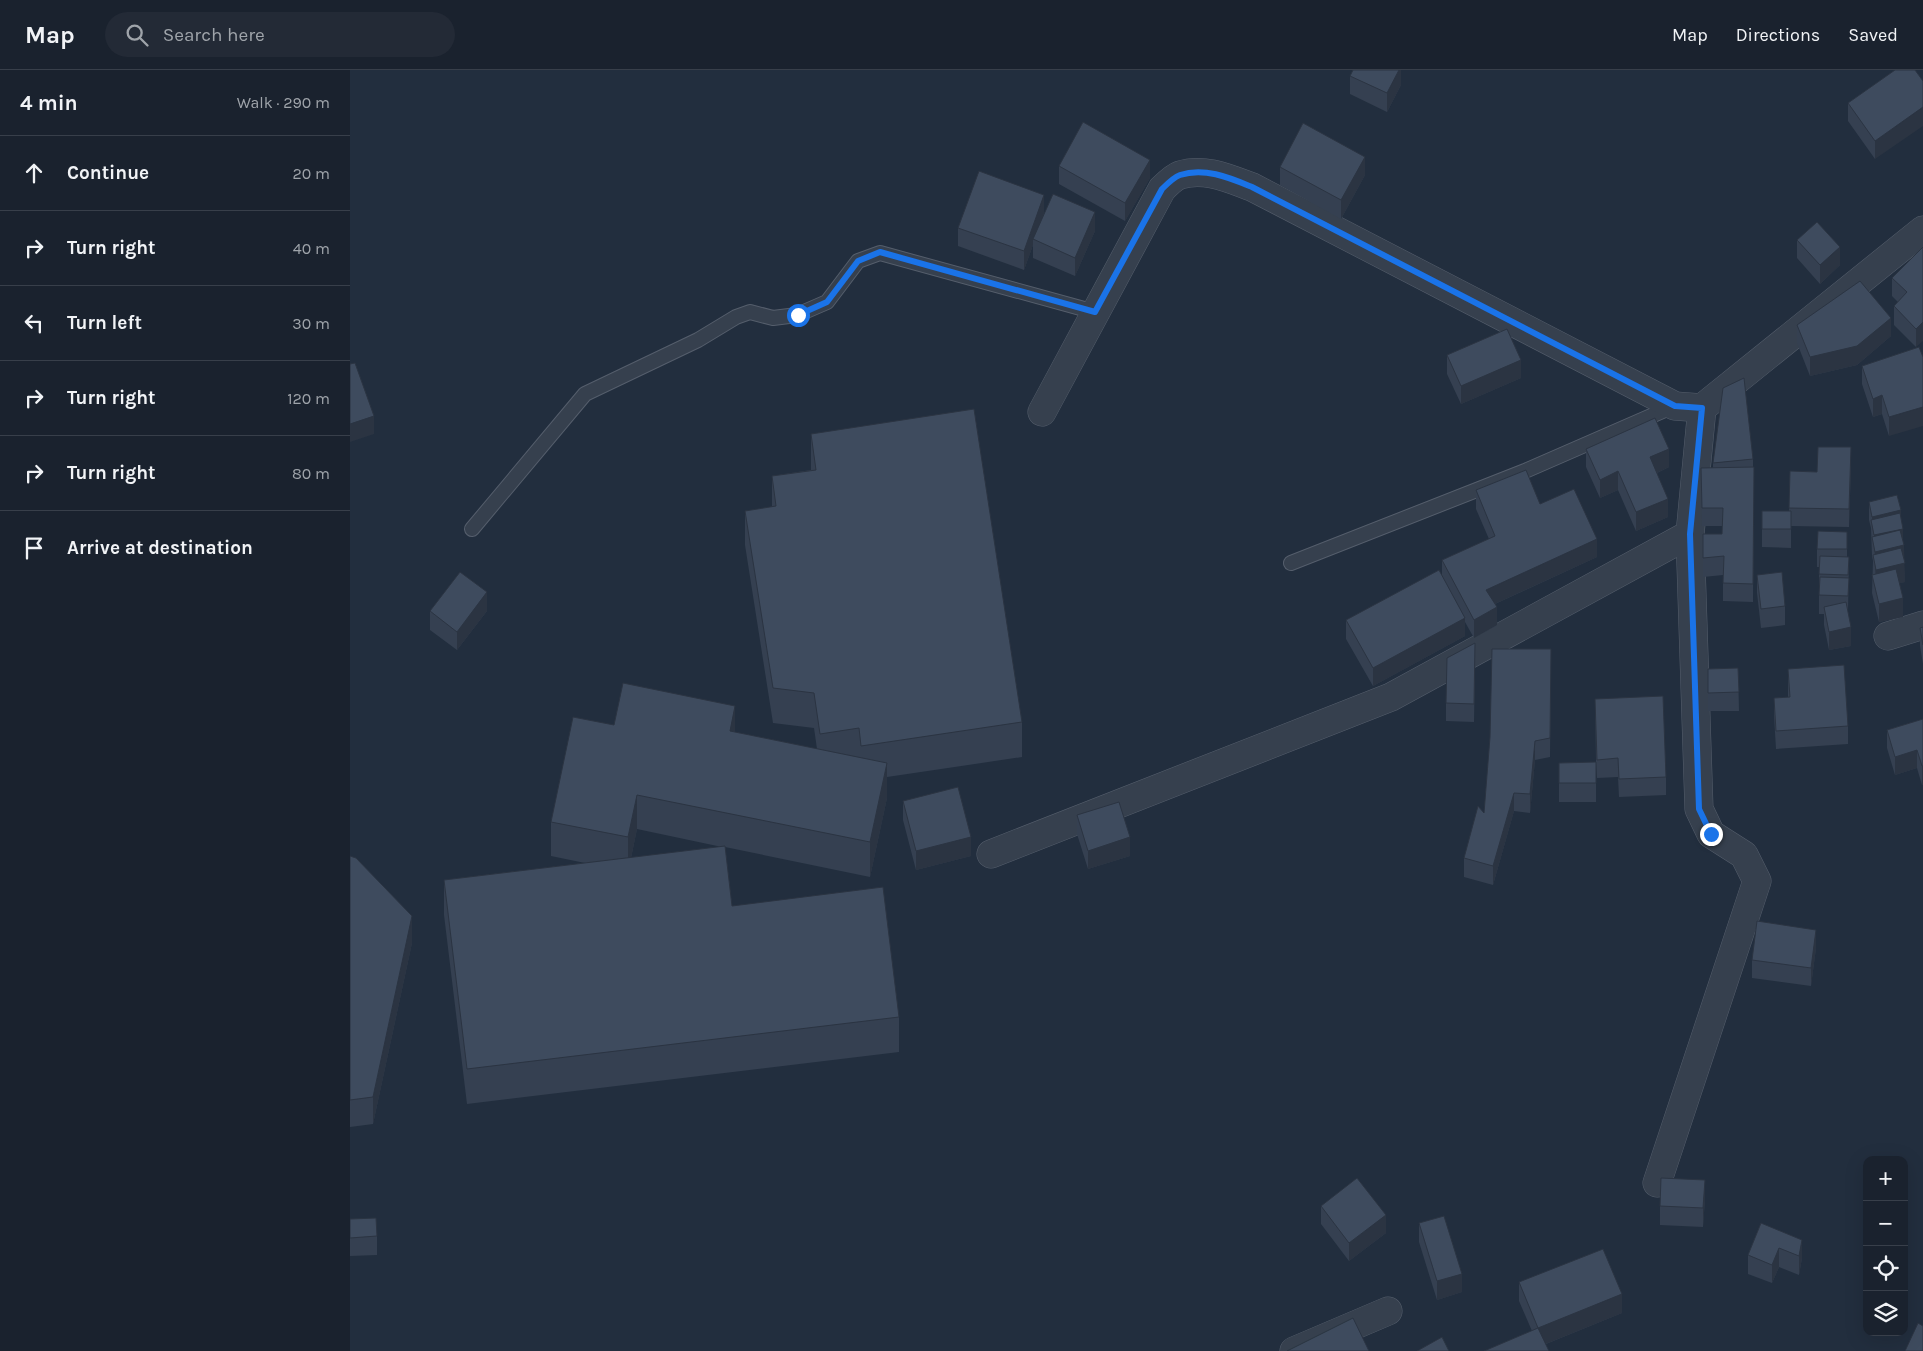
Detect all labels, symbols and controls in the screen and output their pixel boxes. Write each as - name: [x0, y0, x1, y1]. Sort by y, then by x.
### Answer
- search box: [105, 12, 455, 57]
- text: Map: [25, 21, 75, 49]
- icon: search: [123, 21, 151, 49]
- text: Search here: [163, 24, 265, 46]
- text: Map: [1672, 24, 1708, 46]
- text: Directions: [1736, 24, 1820, 46]
- text: Saved: [1848, 24, 1898, 46]
- text: 4 min: [20, 91, 78, 115]
- text: Walk · 290 m: [237, 93, 330, 112]
- icon: ahead: [20, 159, 48, 187]
- text: Continue: [67, 162, 149, 184]
- text: 20 m: [292, 164, 330, 183]
- icon: right: [20, 234, 48, 262]
- text: Turn right: [67, 237, 156, 259]
- text: 40 m: [293, 239, 330, 258]
- route start: [787, 304, 810, 327]
- icon: left: [20, 309, 48, 337]
- text: Turn left: [67, 312, 142, 334]
- text: 30 m: [292, 314, 330, 333]
- icon: right: [20, 384, 48, 412]
- text: Turn right: [67, 387, 156, 409]
- text: 120 m: [287, 389, 330, 408]
- icon: right: [20, 459, 48, 487]
- text: Turn right: [67, 462, 156, 484]
- text: 80 m: [292, 464, 330, 483]
- icon: arrive: [20, 534, 48, 562]
- text: Arrive at destination: [67, 537, 253, 559]
- route end: [1700, 823, 1723, 846]
- map controls: [1863, 1156, 1908, 1336]
- button: +: [1863, 1156, 1908, 1201]
- button: −: [1863, 1201, 1908, 1246]
- button: locate: [1863, 1246, 1908, 1291]
- button: layers: [1863, 1291, 1908, 1336]

